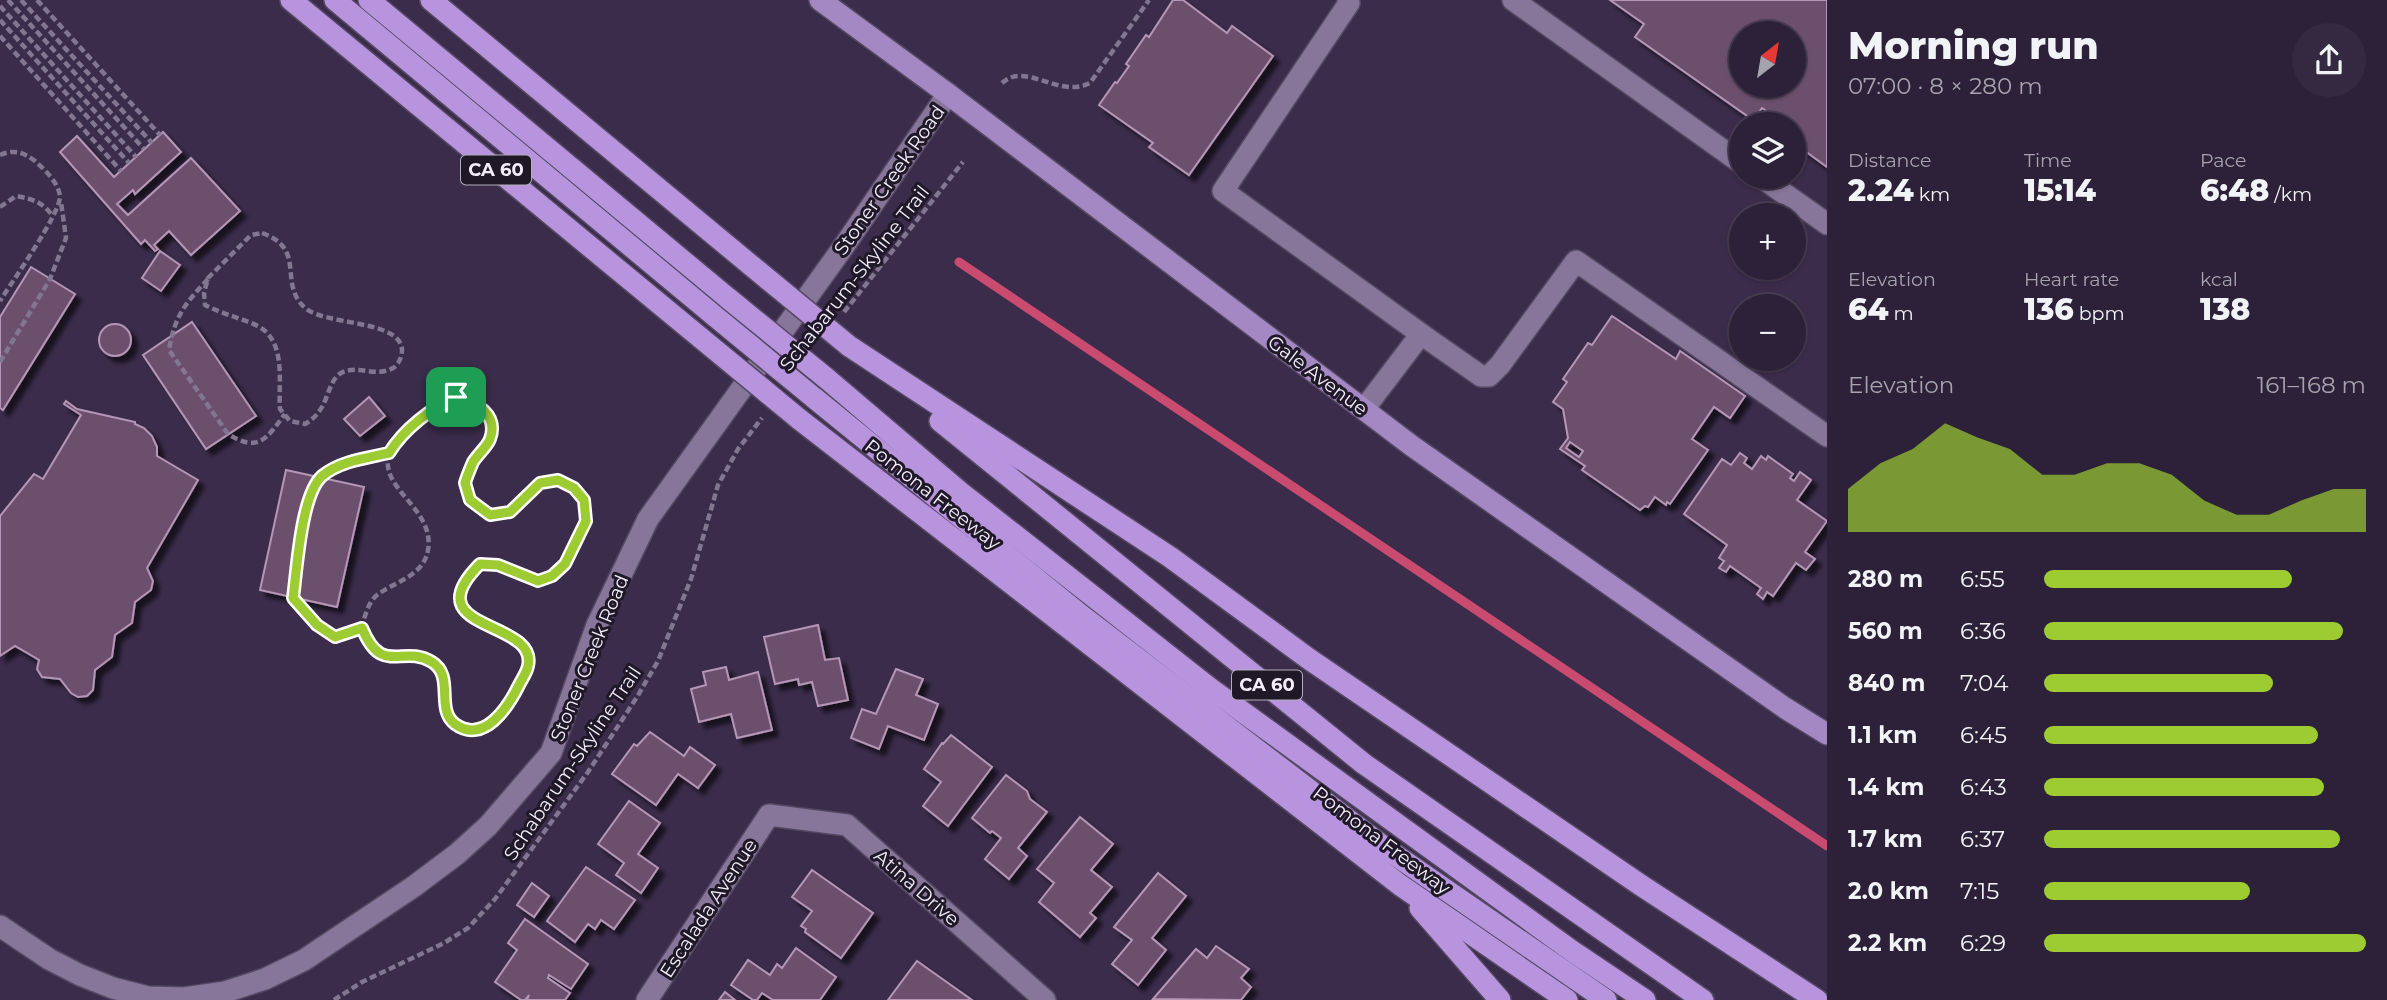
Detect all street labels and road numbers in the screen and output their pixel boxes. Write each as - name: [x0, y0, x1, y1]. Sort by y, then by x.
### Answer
- street label: Stoner Creek Road: [829, 101, 950, 260]
- road number: CA 60: [461, 155, 531, 184]
- street label: Schabarum-Skyline Trail: [775, 181, 934, 376]
- street label: Gale Avenue: [1263, 330, 1372, 420]
- street label: Pomona Freeway: [860, 434, 1006, 555]
- street label: Stoner Creek Road: [546, 571, 633, 745]
- street label: Schabarum-Skyline Trail: [499, 662, 646, 865]
- road number: CA 60: [1232, 670, 1302, 700]
- street label: Pomona Freeway: [1309, 781, 1455, 900]
- street label: Escalada Avenue: [655, 835, 762, 982]
- street label: Atina Drive: [869, 844, 964, 931]

